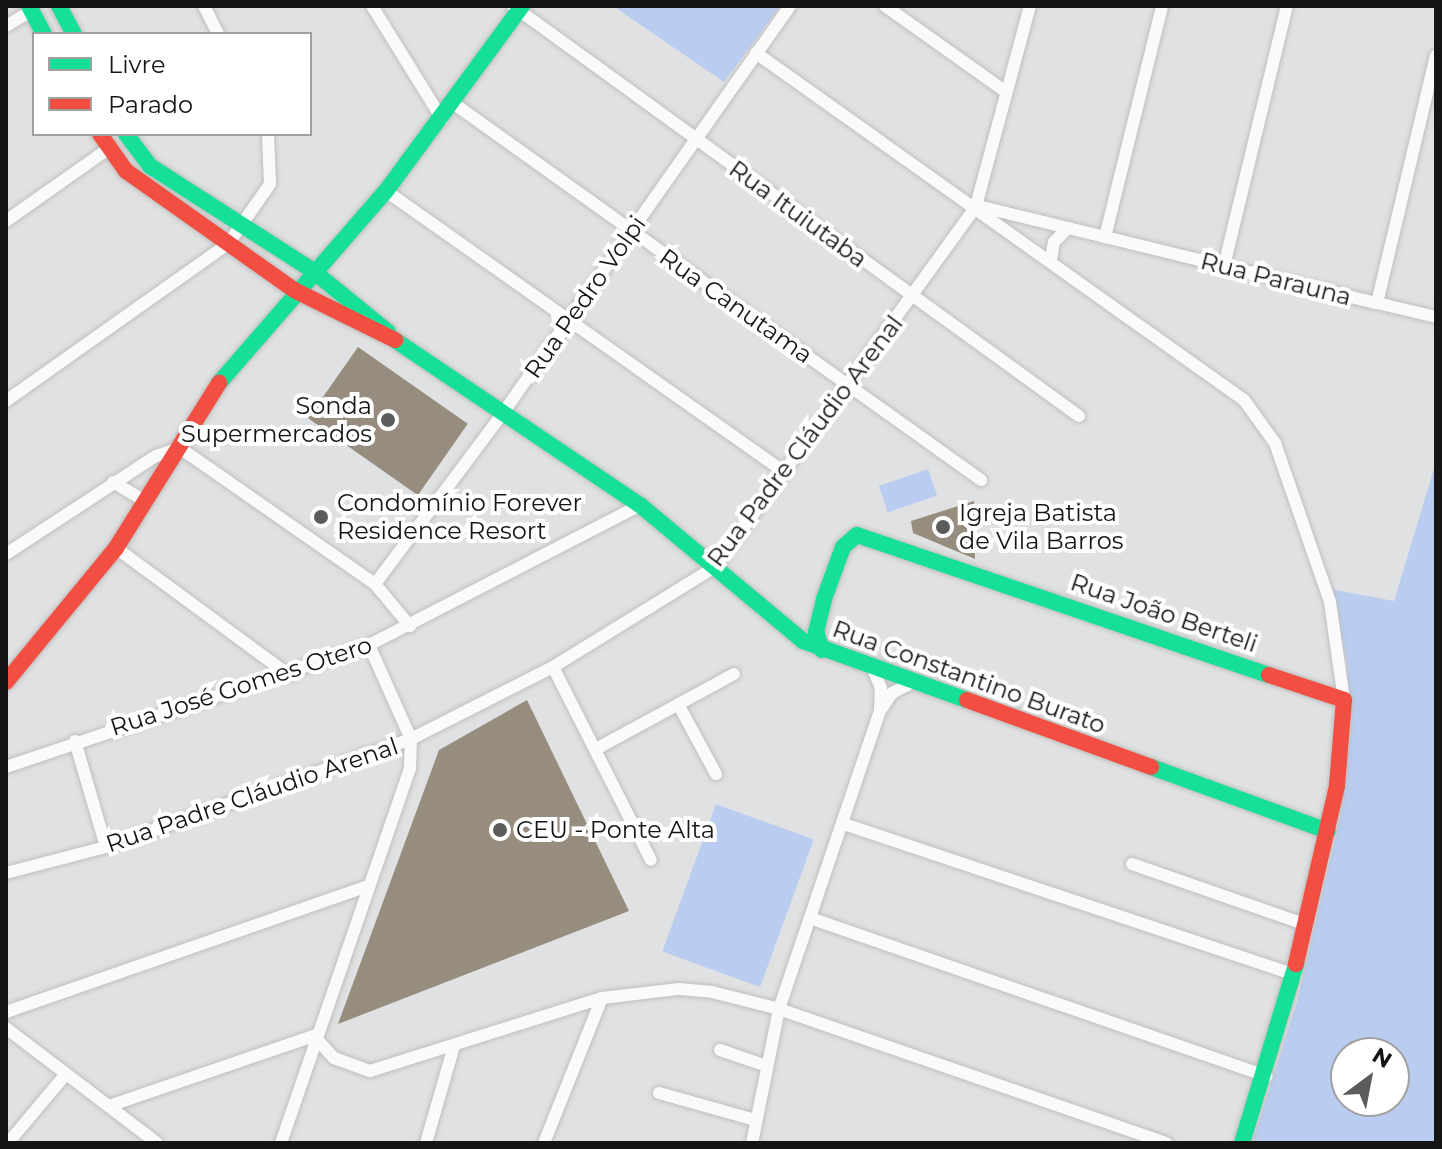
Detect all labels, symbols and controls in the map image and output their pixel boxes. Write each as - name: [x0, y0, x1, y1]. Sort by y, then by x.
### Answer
- legend: [32, 32, 312, 136]
- text: Livre: [108, 50, 165, 79]
- text: Parado: [108, 90, 193, 119]
- street label: Rua Ituiutaba: [723, 154, 873, 274]
- street label: Rua Pedro Volpi: [518, 210, 652, 384]
- street label: Rua Canutama: [654, 242, 818, 370]
- street label: Rua Parauna: [1198, 246, 1354, 312]
- street label: Rua Padre Cláudio Arenal: [701, 310, 909, 572]
- place label: Sonda Supermercados: [181, 392, 372, 448]
- marker: Sonda Supermercados: [379, 411, 397, 429]
- place label: Condomínio Forever Residence Resort: [337, 489, 582, 545]
- place label: Igreja Batista de Vila Barros: [959, 499, 1124, 555]
- marker: Condomínio Forever Residence Resort: [312, 508, 330, 526]
- marker: Igreja Batista de Vila Barros: [934, 518, 952, 536]
- street label: Rua João Berteli: [1067, 568, 1261, 658]
- street label: Rua Constantino Burato: [829, 614, 1109, 740]
- street label: Rua José Gomes Otero: [107, 630, 375, 742]
- street label: Rua Padre Cláudio Arenal: [102, 731, 402, 859]
- place label: CEU - Ponte Alta: [516, 816, 715, 844]
- marker: CEU - Ponte Alta: [491, 821, 509, 839]
- north arrow: [1330, 1037, 1410, 1117]
- text: N: [1367, 1042, 1397, 1074]

